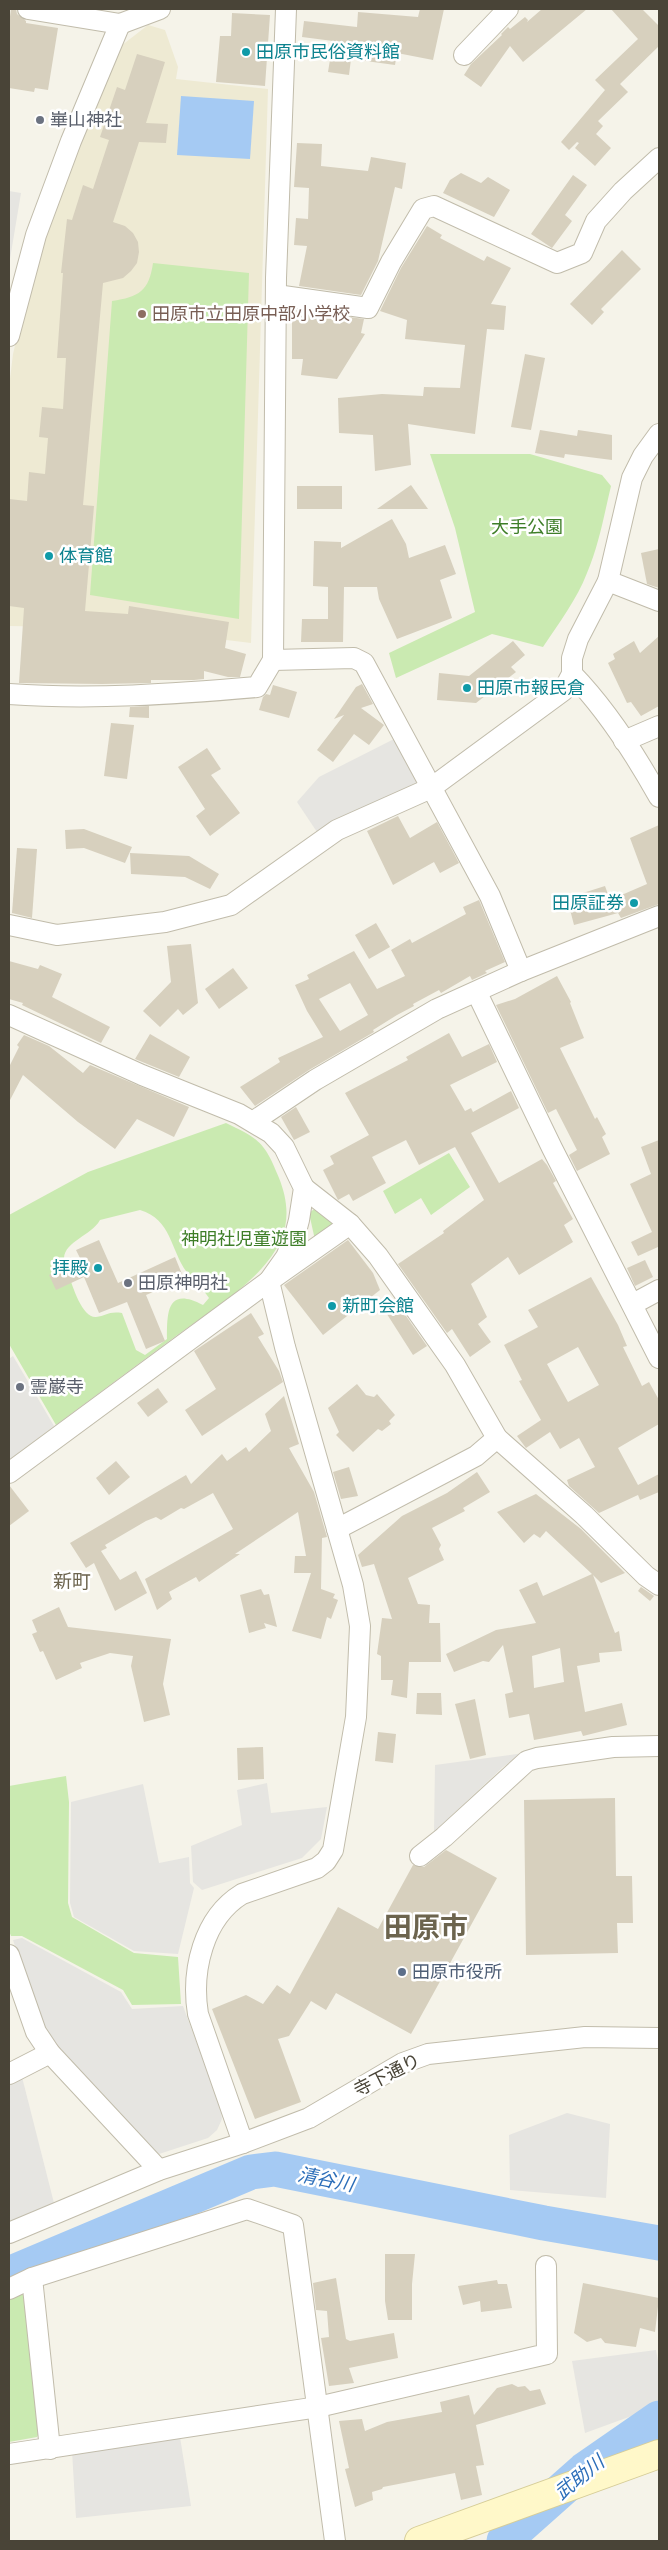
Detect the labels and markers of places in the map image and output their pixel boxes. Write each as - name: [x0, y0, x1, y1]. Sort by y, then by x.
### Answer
- place label: 田原市民俗資料館: [256, 42, 400, 62]
- marker: 田原市民俗資料館: [240, 46, 252, 58]
- place label: 崋山神社: [50, 111, 122, 130]
- marker: 崋山神社: [34, 114, 46, 126]
- place label: 田原市立田原中部小学校: [152, 304, 350, 324]
- marker: 田原市立田原中部小学校: [136, 308, 148, 320]
- place label: 体育館: [59, 547, 113, 566]
- marker: 体育館: [43, 550, 55, 562]
- place label: 田原市報民倉: [477, 679, 585, 698]
- marker: 田原市報民倉: [461, 682, 473, 694]
- place label: 田原証券: [552, 893, 624, 913]
- marker: 田原証券: [628, 897, 640, 909]
- place label: 拝殿: [52, 1259, 88, 1278]
- marker: 拝殿: [92, 1262, 104, 1274]
- place label: 田原神明社: [138, 1274, 228, 1293]
- marker: 田原神明社: [122, 1277, 134, 1289]
- place label: 新町会館: [342, 1297, 414, 1316]
- marker: 新町会館: [326, 1300, 338, 1312]
- place label: 霊巌寺: [30, 1378, 84, 1397]
- marker: 霊巌寺: [14, 1381, 26, 1393]
- place label: 田原市役所: [412, 1963, 502, 1982]
- marker: 田原市役所: [396, 1966, 408, 1978]

